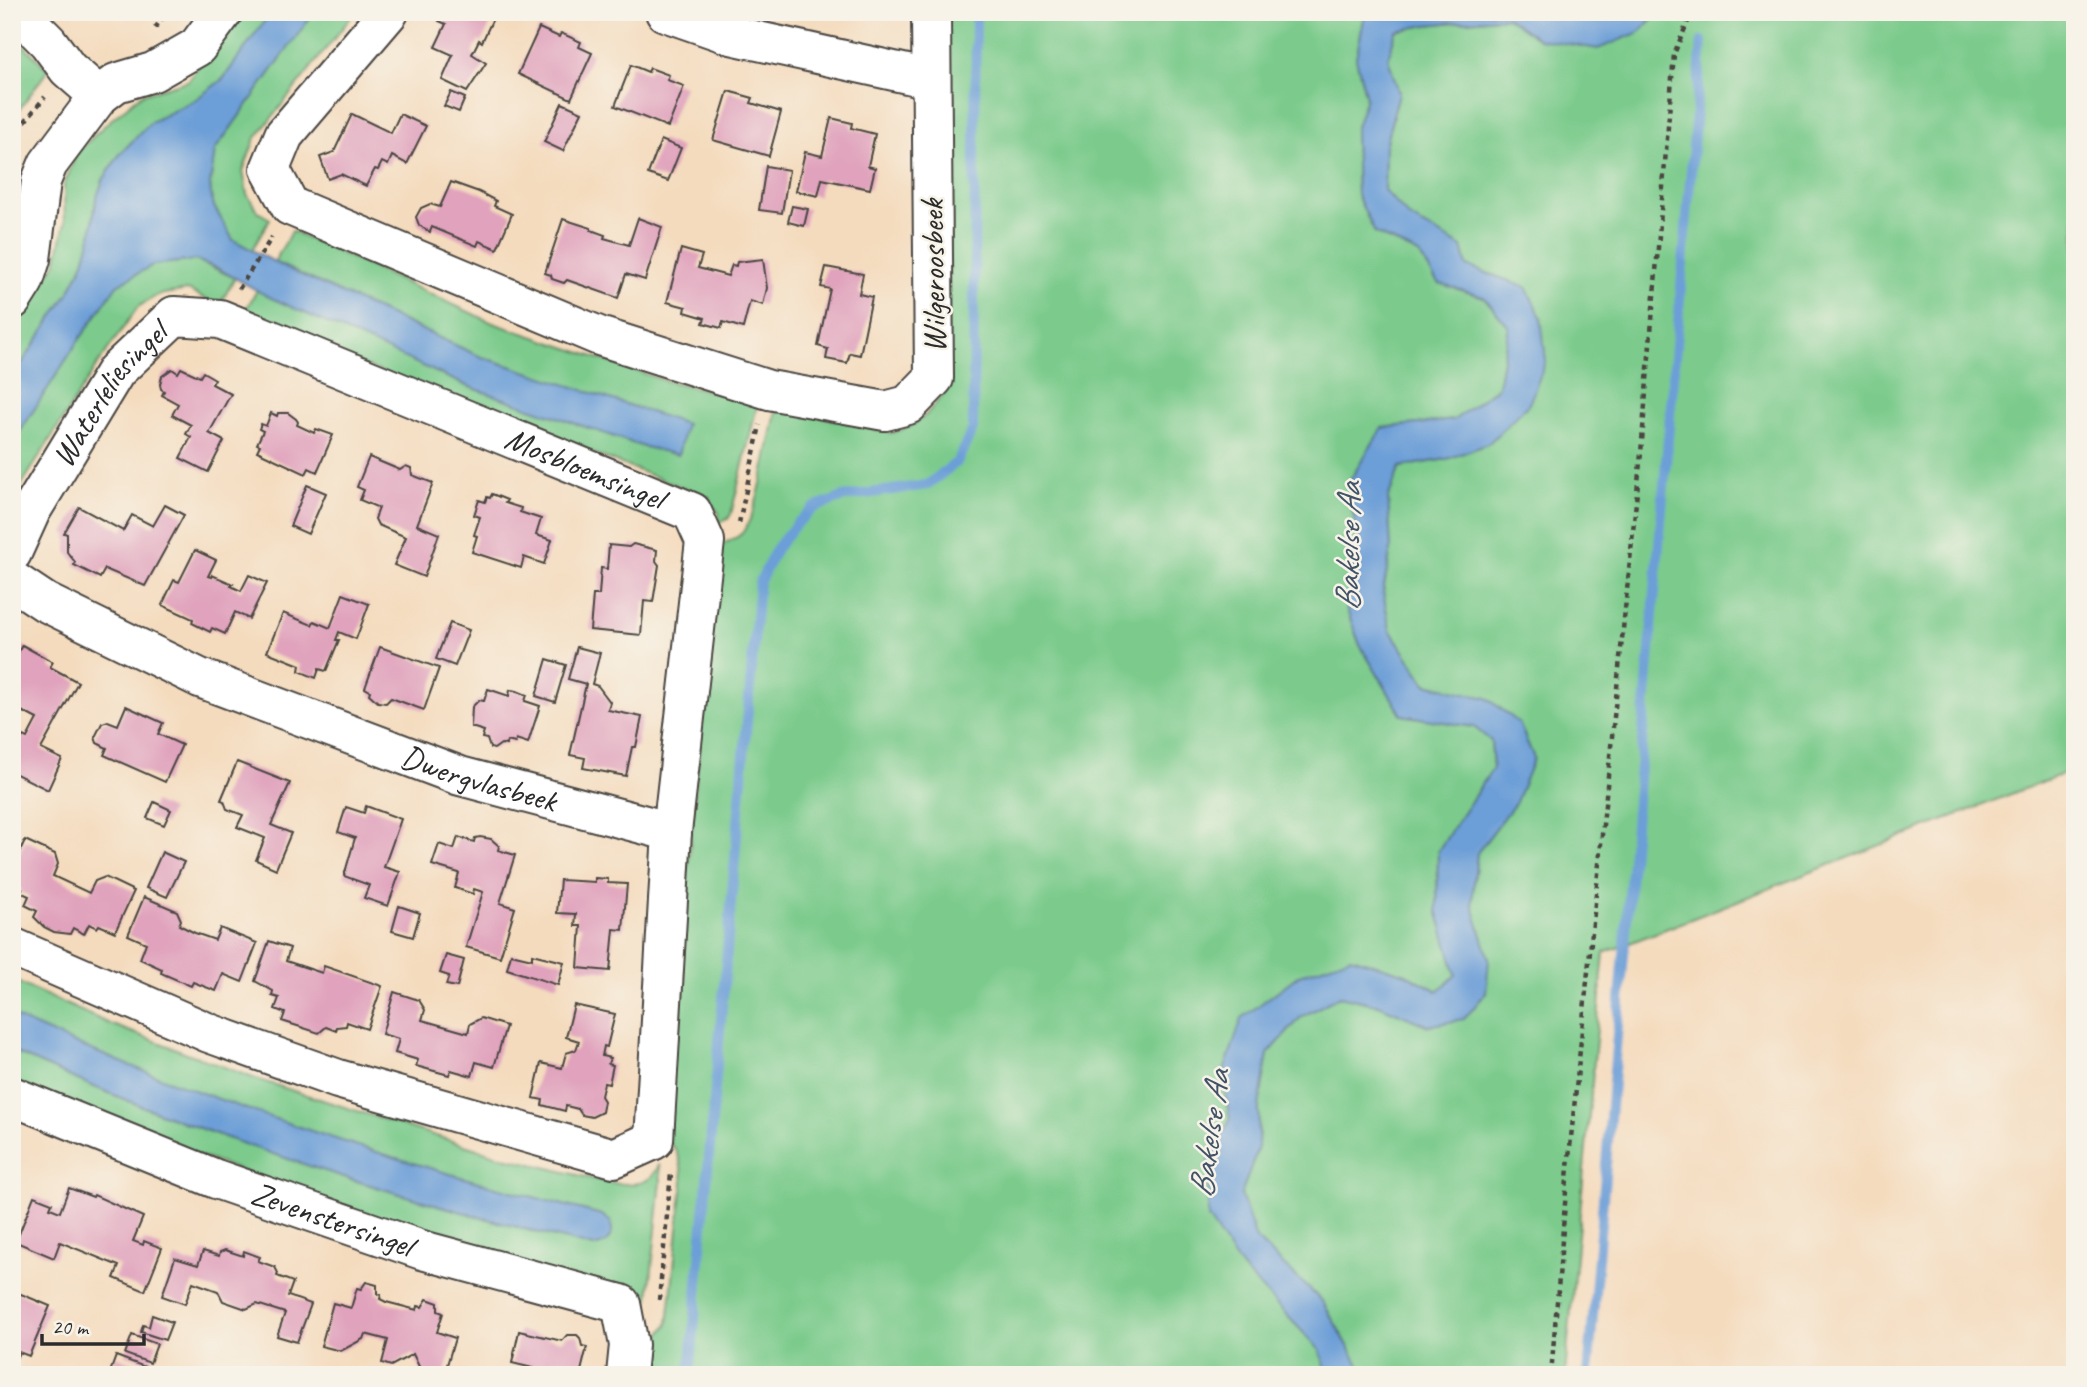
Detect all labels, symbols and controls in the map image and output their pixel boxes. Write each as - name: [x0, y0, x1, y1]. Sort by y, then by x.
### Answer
- street label: Wilgeroosbeek: [911, 197, 955, 353]
- street label: Waterleliesingel: [42, 309, 180, 474]
- street label: Mosbloemsingel: [499, 417, 675, 521]
- water label: Bakelse Aa: [1324, 479, 1372, 611]
- street label: Dwergvlasbeek: [395, 735, 563, 822]
- water label: Bakelse Aa: [1178, 1064, 1241, 1201]
- street label: Zevenstersingel: [246, 1172, 424, 1268]
- scale bar: [42, 1303, 144, 1347]
- text: 20 m: [52, 1314, 90, 1340]

